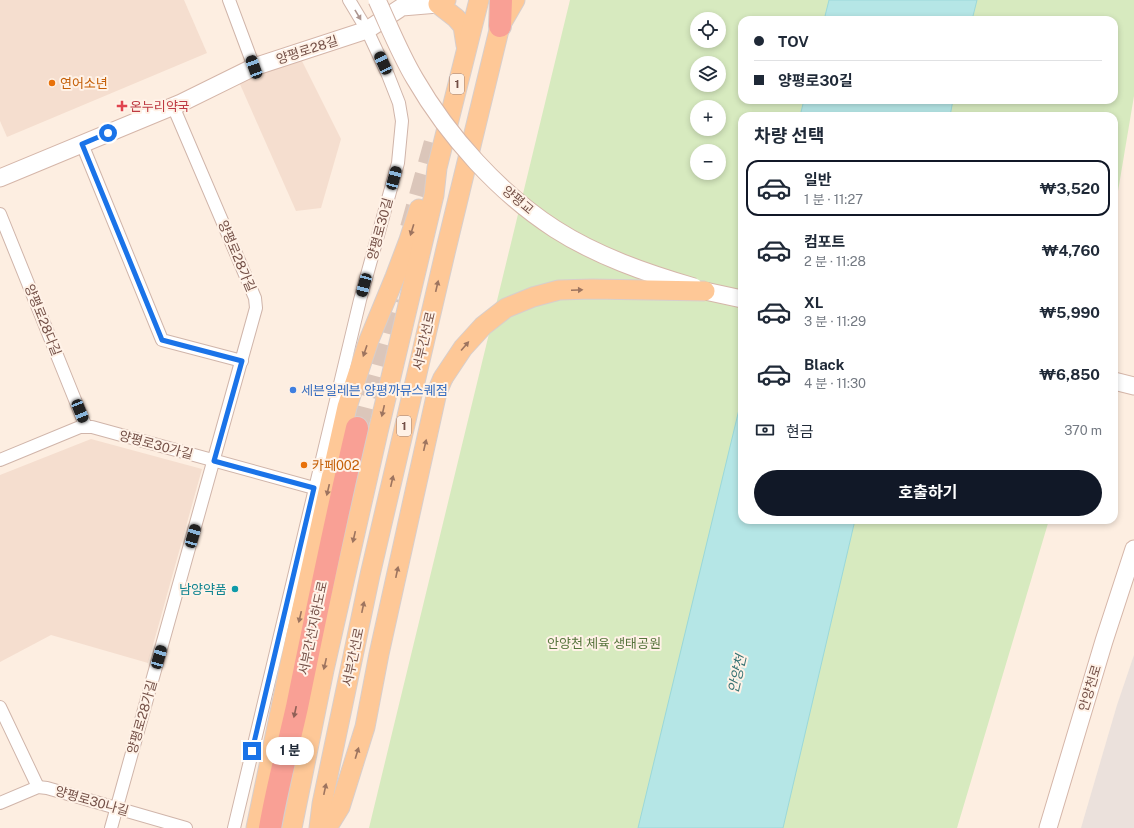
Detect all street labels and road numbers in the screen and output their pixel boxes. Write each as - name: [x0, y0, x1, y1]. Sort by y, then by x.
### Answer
- street label: 양평로28길: [274, 33, 340, 67]
- road number: 1: [450, 74, 464, 94]
- street label: 양평교: [499, 183, 537, 217]
- street label: 양평로30길: [364, 196, 396, 262]
- street label: 양평로28가길: [215, 218, 259, 294]
- street label: 양평로28다길: [22, 282, 64, 358]
- street label: 서부간선로: [410, 310, 438, 372]
- road number: 1: [397, 416, 411, 436]
- street label: 양평로30가길: [117, 428, 195, 462]
- street label: 서부간선지하도로: [296, 580, 330, 676]
- street label: 서부간선로: [339, 626, 367, 688]
- street label: 안양천로: [1076, 663, 1104, 713]
- street label: 양평로28가길: [124, 678, 160, 756]
- street label: 양평로30나길: [53, 783, 131, 819]

